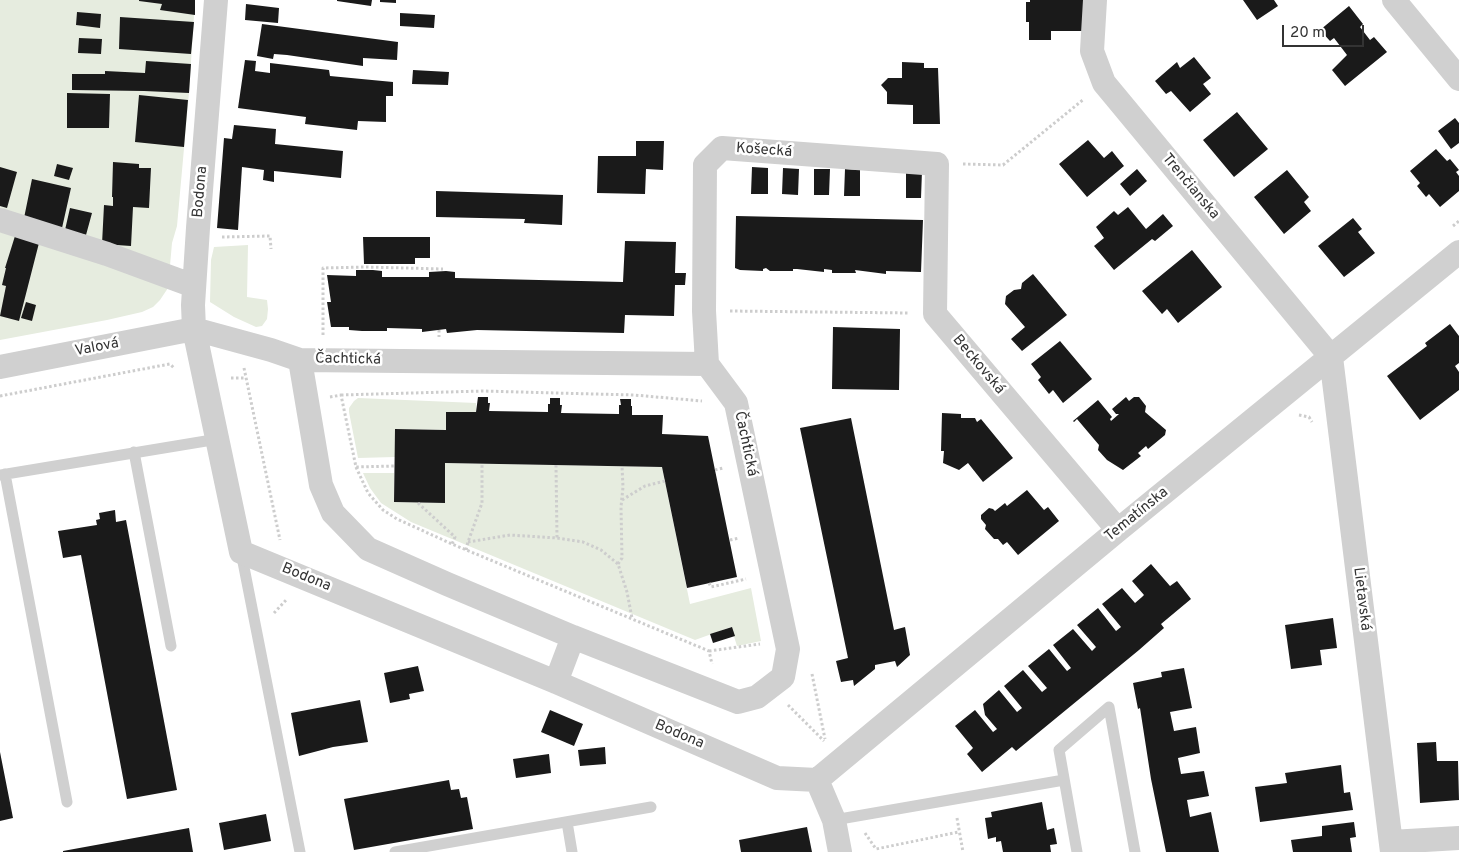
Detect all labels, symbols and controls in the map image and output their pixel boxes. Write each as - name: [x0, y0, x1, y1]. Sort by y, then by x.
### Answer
- scale bar: [1284, 15, 1366, 47]
- text: 20 m: [1290, 24, 1325, 43]
- street label: Košecká: [735, 140, 793, 162]
- street label: Trenčianska: [1157, 150, 1223, 224]
- street label: Bodona: [190, 165, 212, 219]
- street label: Beckovská: [948, 332, 1008, 398]
- street label: Valová: [73, 335, 121, 361]
- street label: Čachtická: [315, 350, 381, 370]
- street label: Čachtická: [729, 410, 761, 478]
- street label: Tematínska: [1102, 484, 1172, 546]
- street label: Bodona: [279, 560, 333, 596]
- street label: Lietavská: [1348, 566, 1374, 632]
- street label: Bodona: [652, 717, 706, 753]

